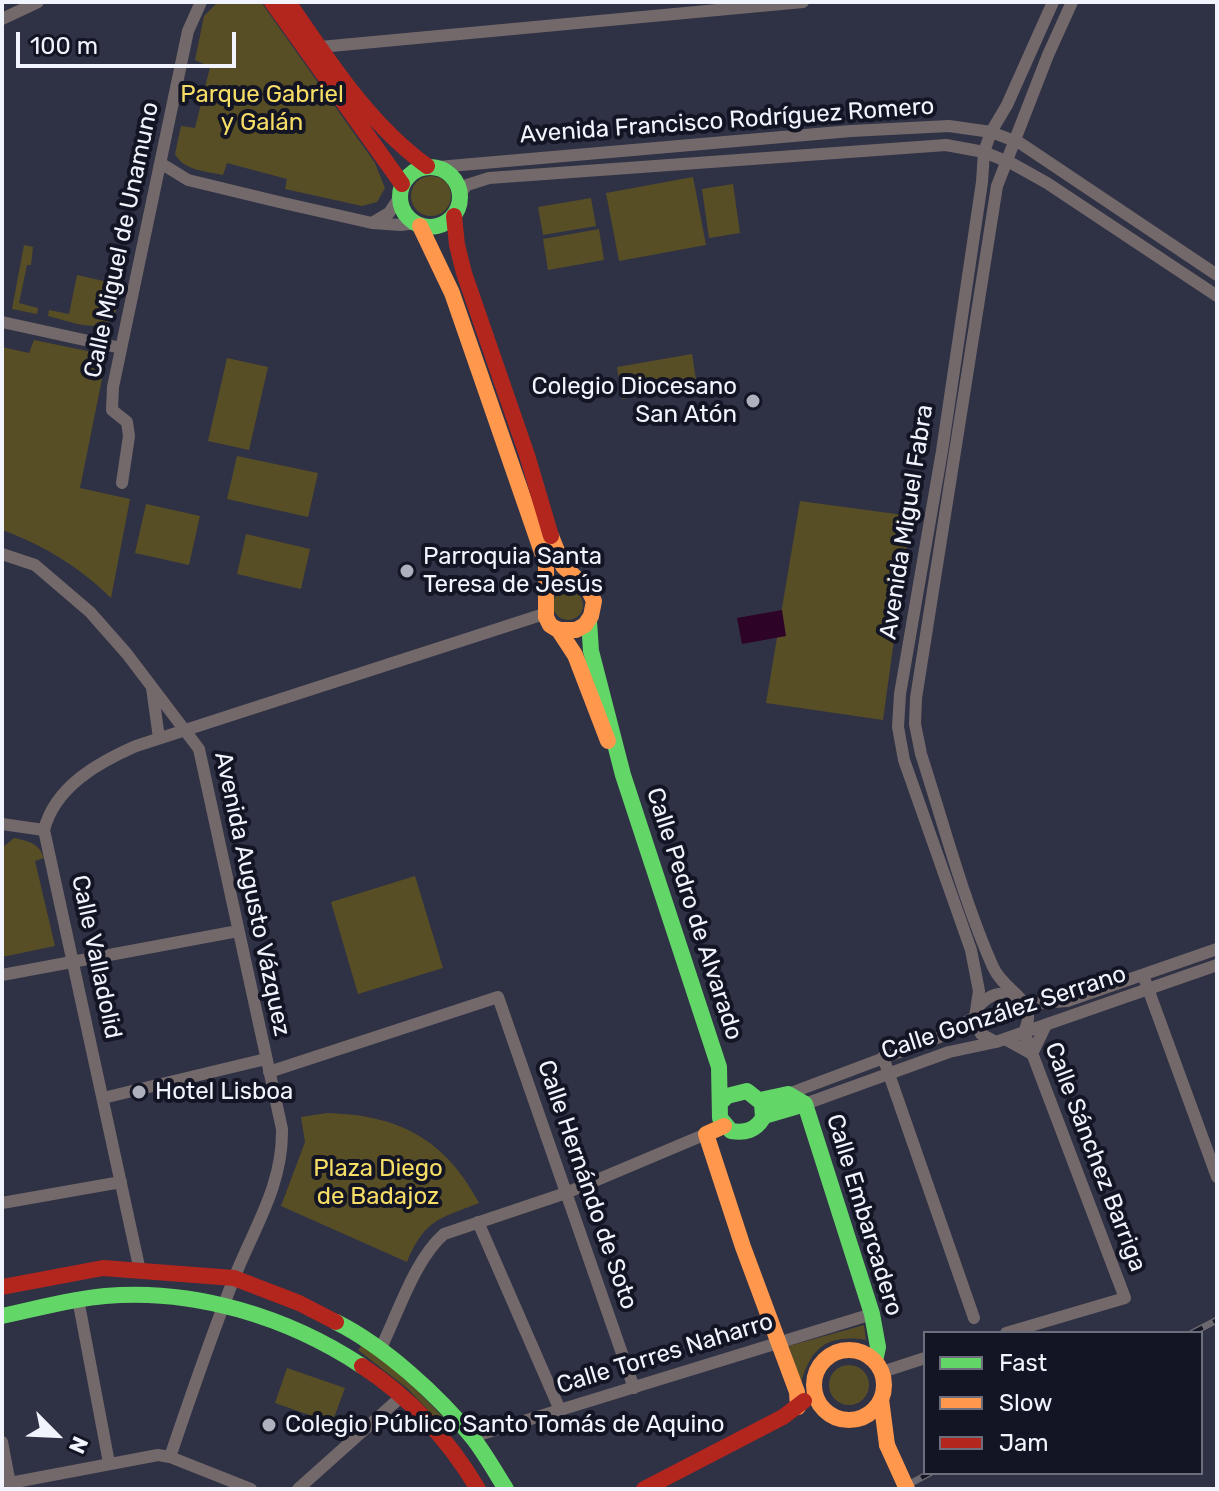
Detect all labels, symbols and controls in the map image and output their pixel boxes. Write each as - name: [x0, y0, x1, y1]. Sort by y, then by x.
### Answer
- scale bar: [20, 16, 240, 66]
- text: 100 m: [30, 32, 98, 60]
- park label: Parque Gabriel y Galán: [180, 81, 344, 137]
- street label: Avenida Francisco Rodríguez Romero: [519, 92, 935, 150]
- street label: Calle Miguel de Unamuno: [79, 99, 165, 381]
- place label: Colegio Diocesano San Atón: [532, 373, 737, 429]
- marker: Colegio Diocesano San Atón: [744, 392, 762, 410]
- street label: Avenida Miguel Fabra: [874, 403, 940, 641]
- place label: Parroquia Santa Teresa de Jesús: [423, 543, 603, 599]
- marker: Parroquia Santa Teresa de Jesús: [398, 562, 416, 580]
- street label: Avenida Augusto Vázquez: [208, 749, 296, 1039]
- street label: Calle Pedro de Alvarado: [640, 784, 748, 1044]
- street label: Calle Valladolid: [65, 872, 127, 1042]
- street label: Calle González Serrano: [878, 960, 1130, 1066]
- street label: Calle Sánchez Barriga: [1038, 1038, 1152, 1276]
- street label: Calle Hernándo de Soto: [531, 1057, 643, 1313]
- place label: Hotel Lisboa: [155, 1078, 293, 1106]
- marker: Hotel Lisboa: [130, 1083, 148, 1101]
- street label: Calle Embarcadero: [820, 1111, 908, 1319]
- park label: Plaza Diego de Badajoz: [313, 1155, 443, 1211]
- street label: Calle Torres Naharro: [553, 1307, 777, 1401]
- legend: [923, 1331, 1203, 1475]
- text: Fast: [999, 1349, 1047, 1377]
- text: Slow: [999, 1389, 1052, 1417]
- north arrow: [16, 1395, 96, 1475]
- place label: Colegio Público Santo Tomás de Aquino: [285, 1411, 725, 1439]
- marker: Colegio Público Santo Tomás de Aquino: [260, 1416, 278, 1434]
- text: Jam: [999, 1429, 1049, 1457]
- text: N: [63, 1432, 94, 1458]

